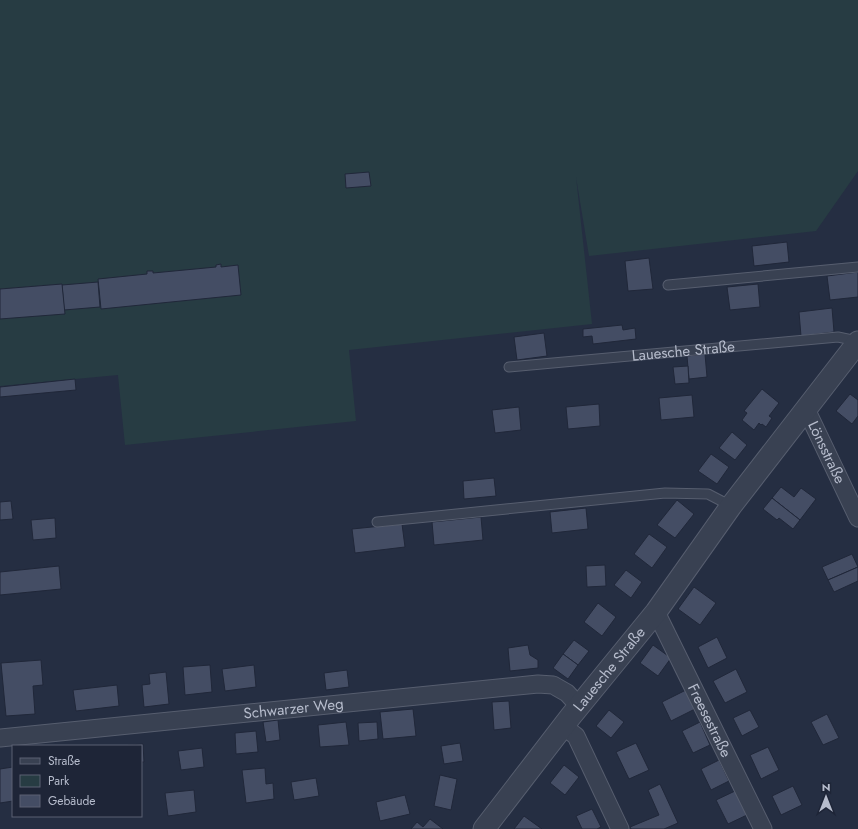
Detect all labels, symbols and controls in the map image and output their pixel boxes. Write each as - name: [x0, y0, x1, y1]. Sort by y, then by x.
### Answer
- street label: Lauesche Straße: [631, 335, 736, 367]
- street label: Lönsstraße: [802, 417, 851, 488]
- street label: Lauesche Straße: [568, 622, 651, 716]
- street label: Freesestraße: [682, 680, 737, 761]
- street label: Schwarzer Weg: [243, 693, 345, 724]
- legend: [12, 745, 142, 817]
- text: Straße: [48, 752, 80, 770]
- text: Park: [48, 772, 70, 790]
- north arrow: [806, 777, 846, 817]
- text: N: [822, 779, 830, 795]
- text: Gebäude: [48, 792, 95, 810]

